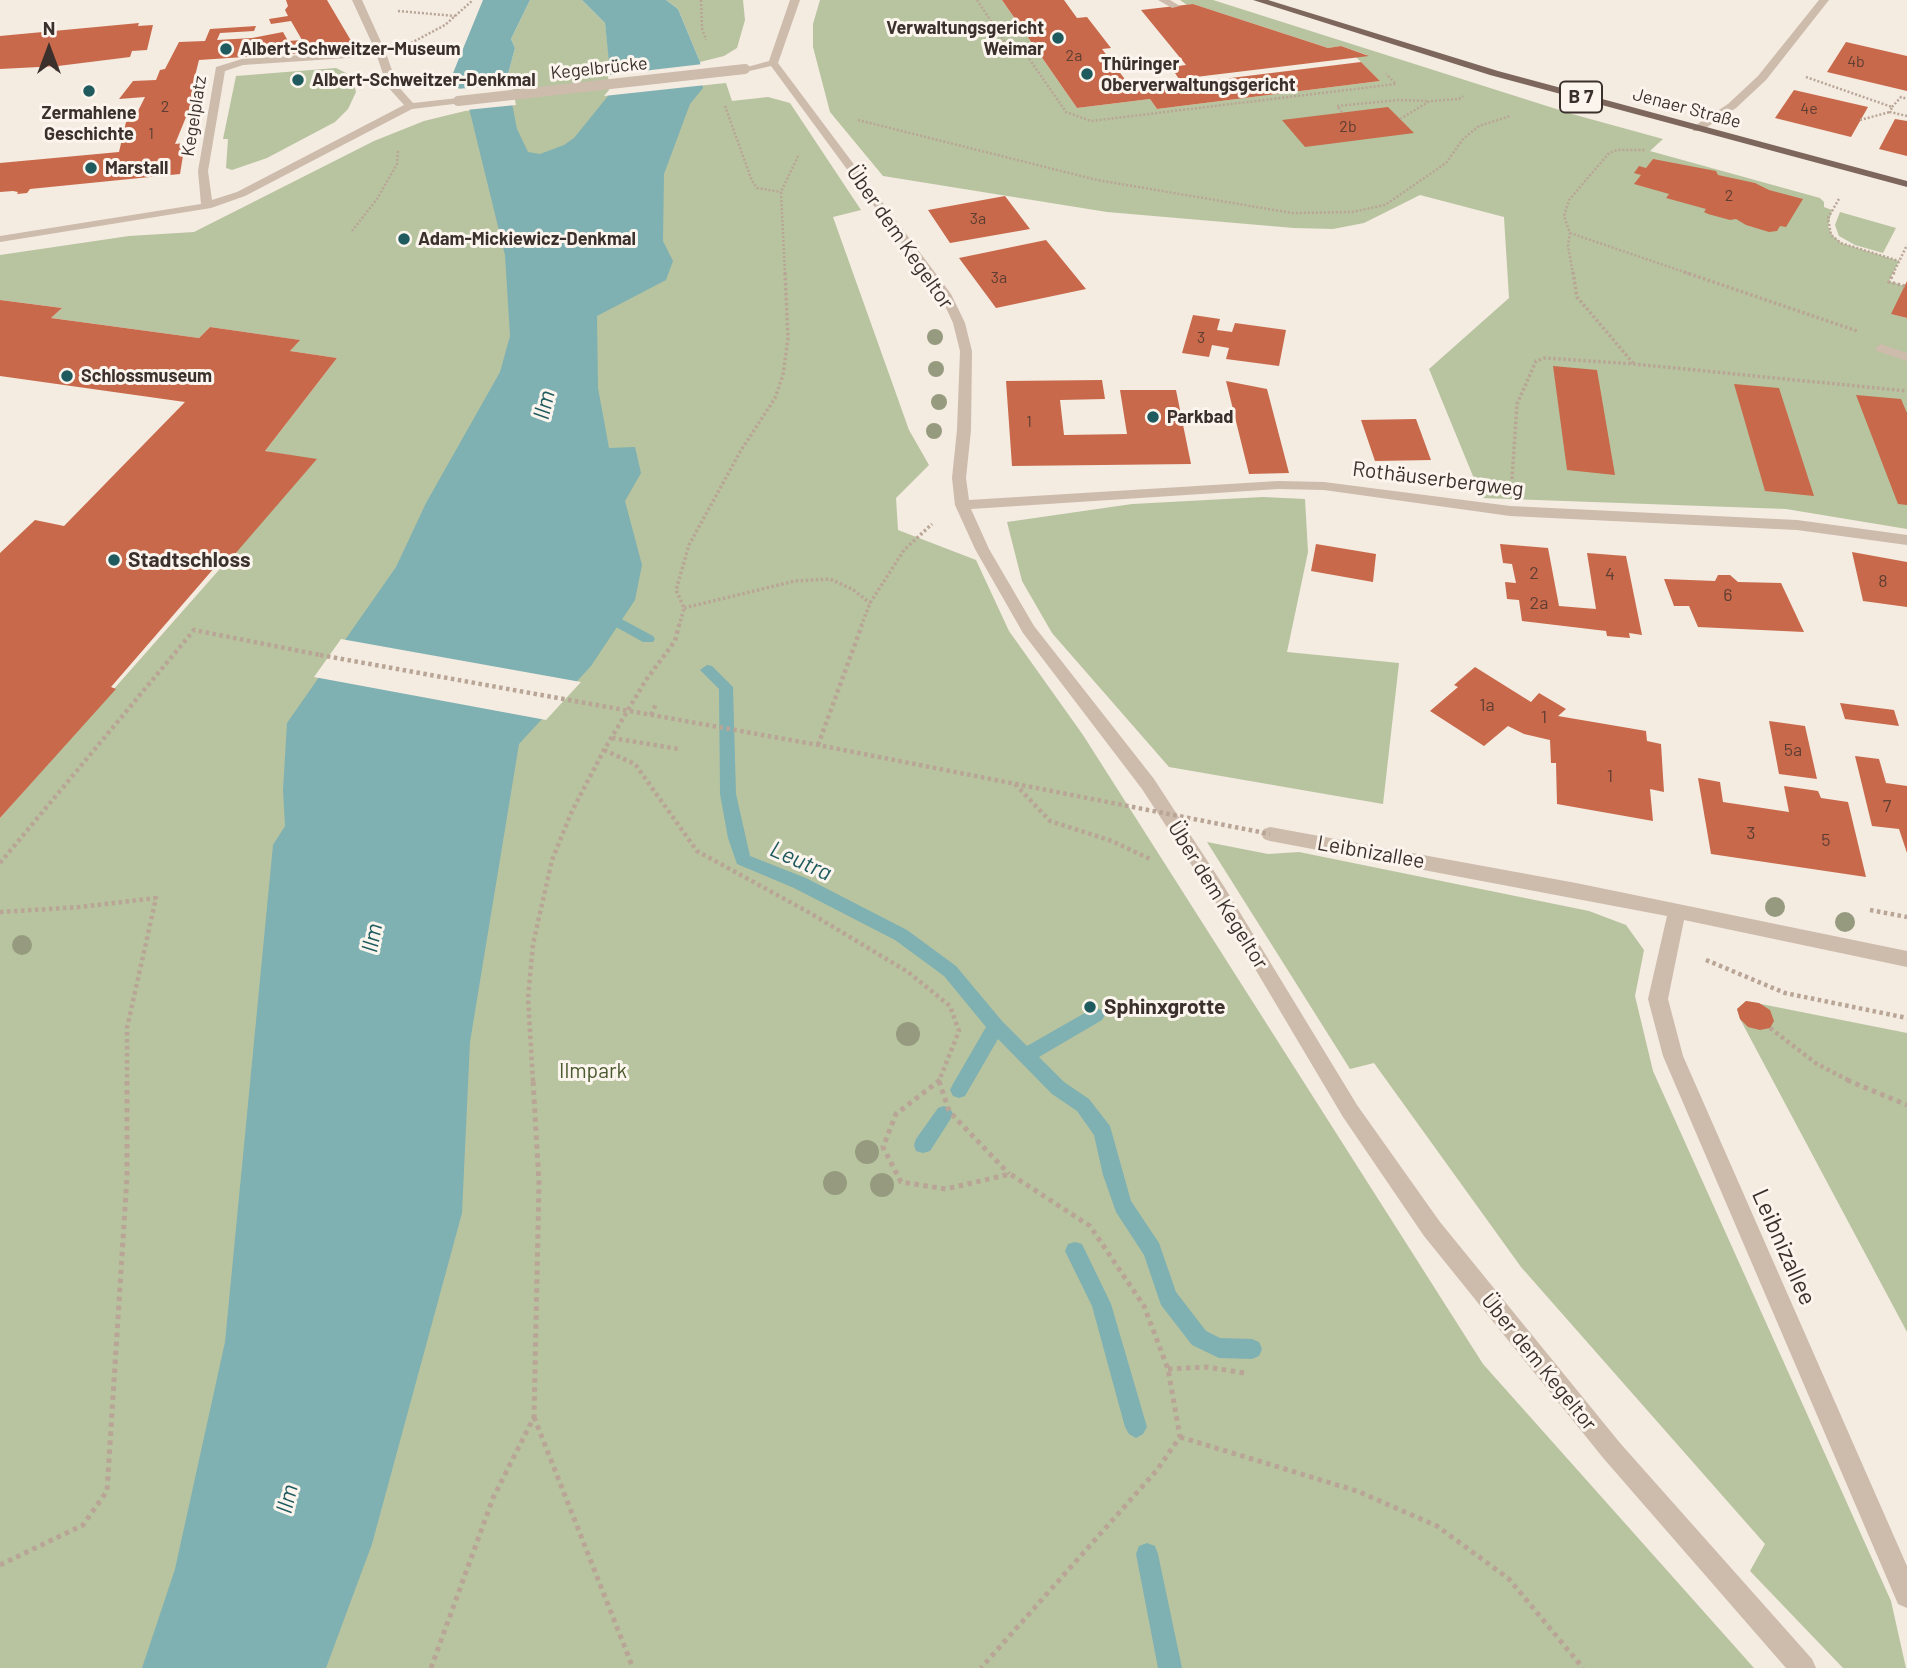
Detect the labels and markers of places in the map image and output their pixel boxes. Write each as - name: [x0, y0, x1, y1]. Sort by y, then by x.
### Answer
- place label: Verwaltungsgericht Weimar: [886, 17, 1044, 60]
- marker: Verwaltungsgericht Weimar: [1050, 30, 1066, 46]
- place label: Albert-Schweitzer-Museum: [240, 38, 461, 60]
- marker: Albert-Schweitzer-Museum: [218, 41, 234, 57]
- place label: Thüringer Oberverwaltungsgericht: [1101, 53, 1296, 96]
- marker: Thüringer Oberverwaltungsgericht: [1079, 66, 1095, 82]
- place label: Albert-Schweitzer-Denkmal: [312, 69, 536, 91]
- marker: Albert-Schweitzer-Denkmal: [290, 72, 306, 88]
- marker: Zermahlene Geschichte: [81, 83, 97, 99]
- place label: Zermahlene Geschichte: [42, 102, 136, 144]
- place label: Marstall: [105, 157, 168, 179]
- marker: Marstall: [83, 160, 99, 176]
- place label: Adam-Mickiewicz-Denkmal: [418, 228, 636, 250]
- marker: Adam-Mickiewicz-Denkmal: [396, 231, 412, 247]
- place label: Schlossmuseum: [81, 365, 212, 387]
- marker: Schlossmuseum: [59, 368, 75, 384]
- place label: Parkbad: [1167, 406, 1233, 428]
- marker: Parkbad: [1145, 409, 1161, 425]
- place label: Stadtschloss: [128, 547, 250, 573]
- marker: Stadtschloss: [106, 552, 122, 568]
- place label: Sphinxgrotte: [1104, 994, 1226, 1020]
- marker: Sphinxgrotte: [1082, 999, 1098, 1015]

